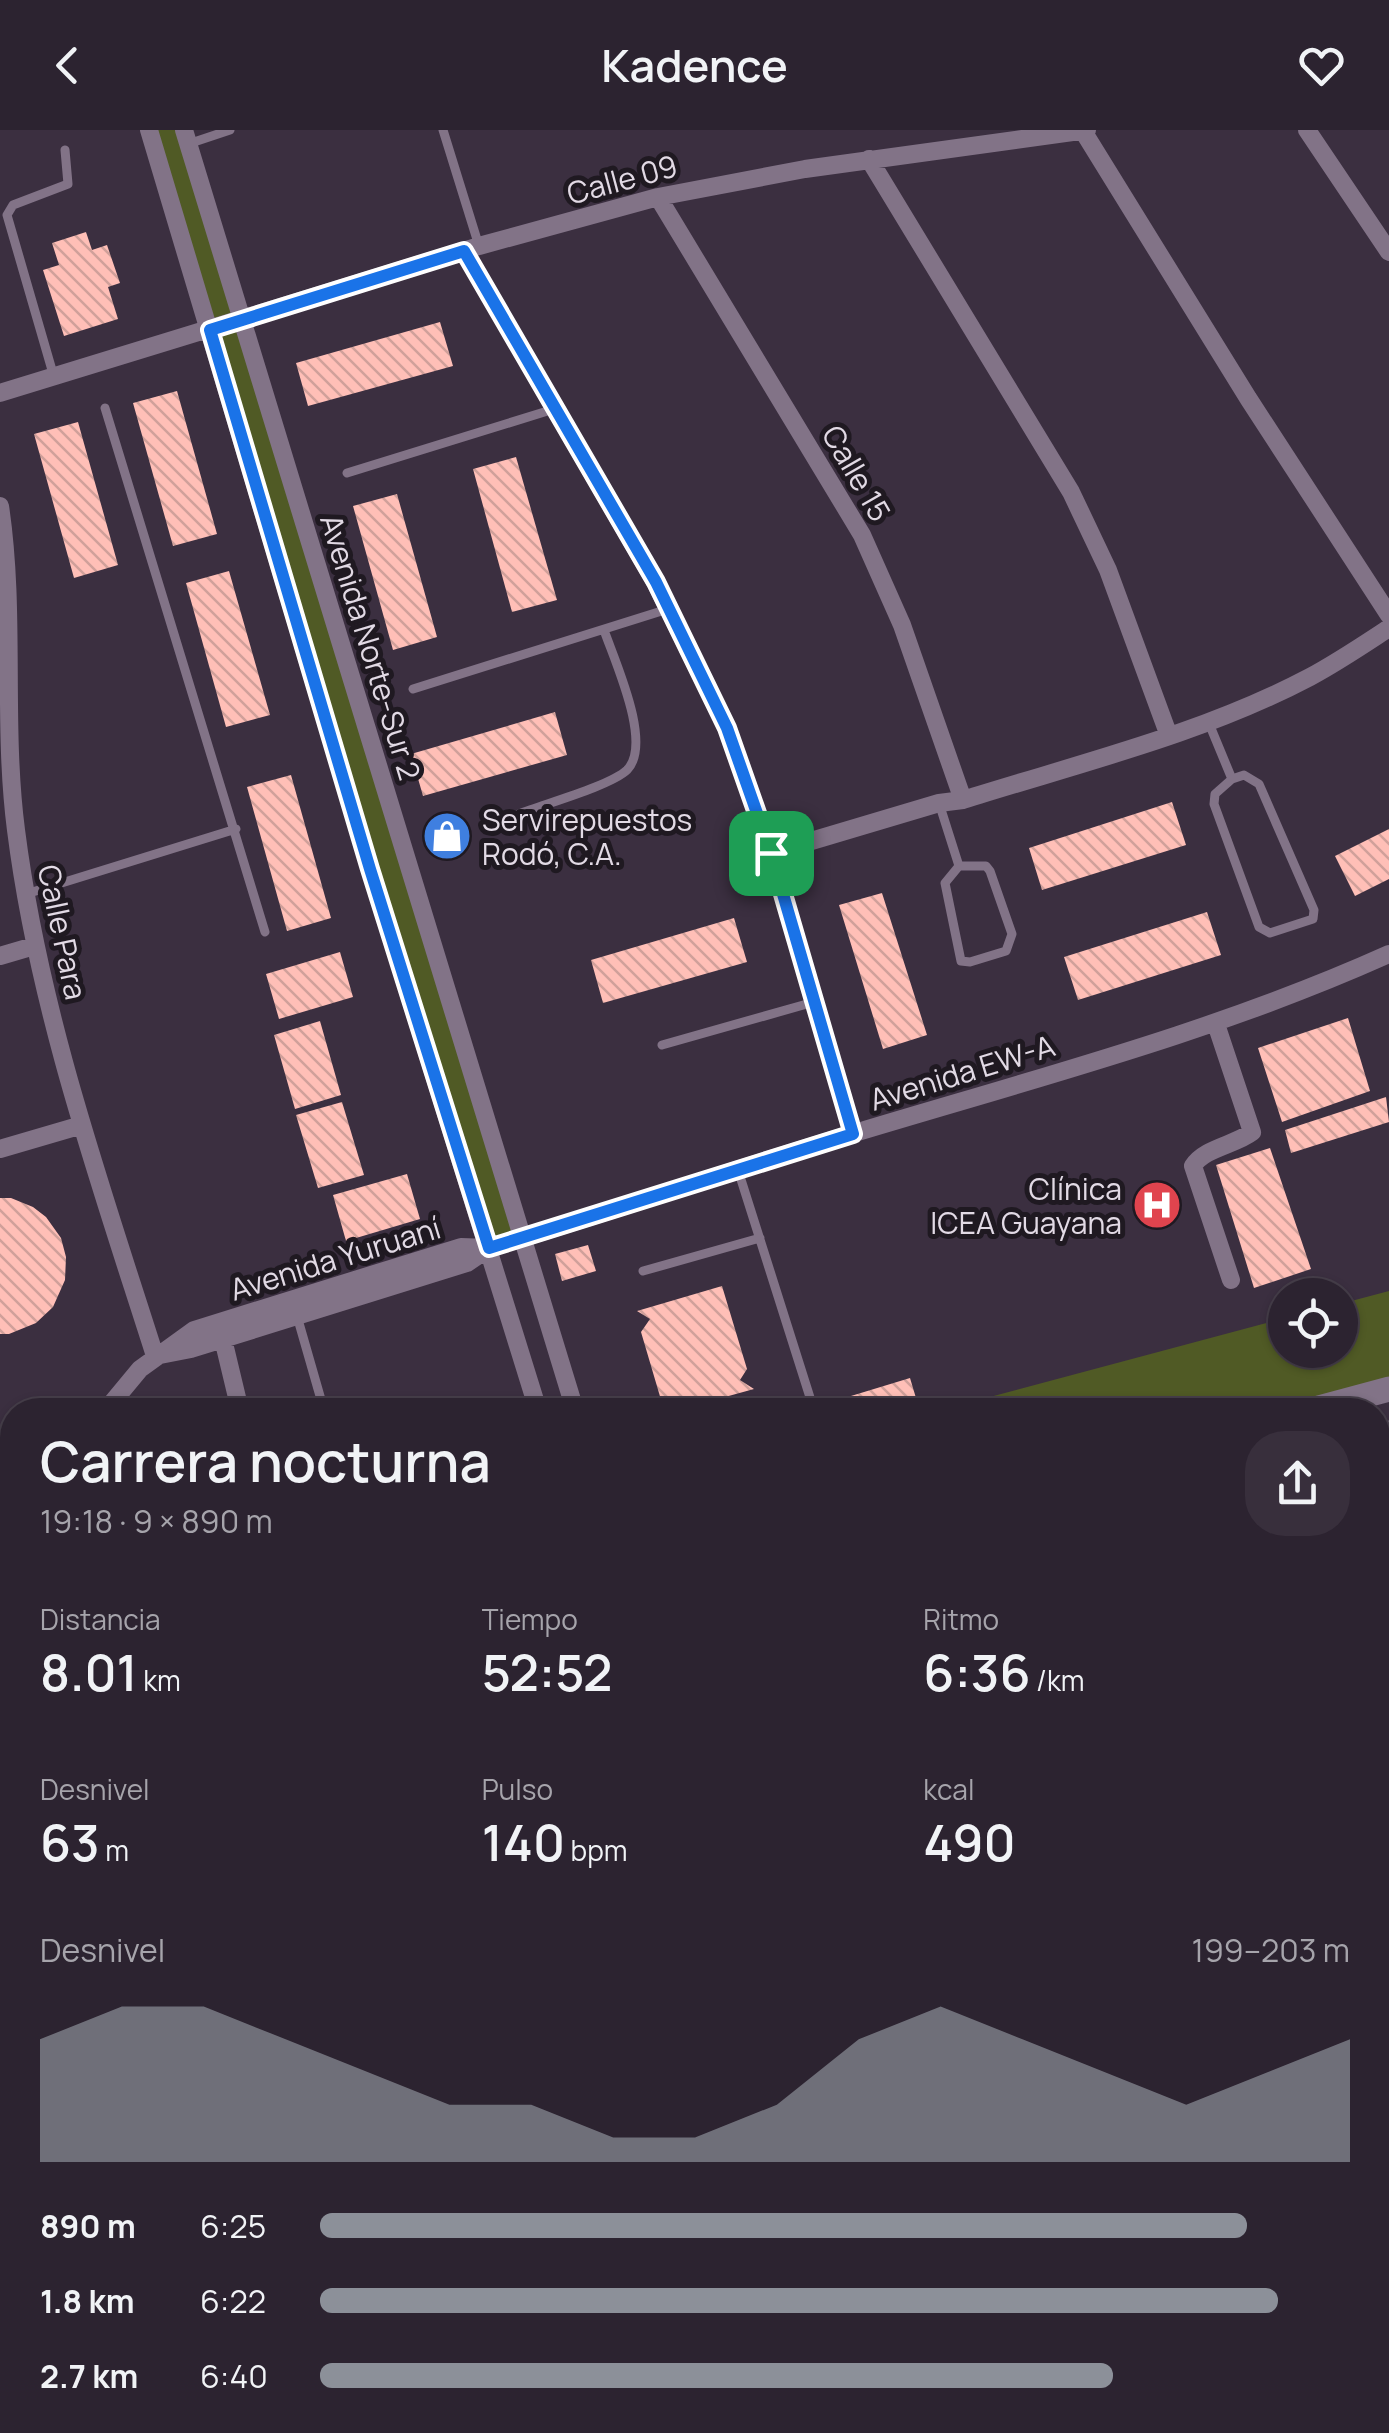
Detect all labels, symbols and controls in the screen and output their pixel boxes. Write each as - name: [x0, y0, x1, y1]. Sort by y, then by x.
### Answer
- text: Kadence: [601, 34, 788, 96]
- icon: back: [40, 38, 95, 93]
- icon: heart: [1294, 38, 1349, 93]
- street label: Calle 09: [562, 145, 682, 213]
- street label: Calle 15: [813, 417, 901, 529]
- street label: Avenida Norte-Sur 2: [311, 509, 431, 785]
- place label: Servirepuestos Rodó, C.A.: [482, 799, 692, 874]
- shop icon: Servirepuestos Rodó, C.A.: [421, 810, 473, 862]
- pin: [729, 811, 814, 896]
- icon: arrive: [744, 826, 799, 881]
- street label: Calle Para: [29, 861, 97, 1003]
- street label: Avenida EW-A: [864, 1024, 1060, 1120]
- place label: Clínica ICEA Guayana: [930, 1168, 1122, 1243]
- hospital icon: Clínica ICEA Guayana: [1131, 1179, 1183, 1231]
- street label: Avenida Yuruaní: [225, 1206, 445, 1310]
- map controls: [1268, 1278, 1358, 1368]
- button: locate: [1268, 1278, 1358, 1368]
- text: Carrera nocturna: [40, 1423, 491, 1499]
- button: share: [1245, 1431, 1350, 1536]
- text: 19:18 · 9 × 890 m: [40, 1499, 273, 1543]
- text: Distancia: [40, 1600, 161, 1638]
- text: Tiempo: [482, 1600, 578, 1638]
- text: Ritmo: [923, 1600, 999, 1638]
- text: 8.01: [40, 1638, 138, 1706]
- text: 52:52: [482, 1638, 612, 1706]
- text: 6:36: [923, 1638, 1030, 1706]
- text: km: [138, 1661, 181, 1699]
- text: /km: [1030, 1661, 1085, 1699]
- text: Desnivel: [40, 1770, 150, 1808]
- text: Pulso: [482, 1770, 553, 1808]
- text: kcal: [923, 1770, 974, 1808]
- text: 63: [40, 1808, 100, 1876]
- text: 140: [482, 1808, 565, 1876]
- text: 490: [923, 1808, 1016, 1876]
- text: m: [100, 1831, 129, 1869]
- text: bpm: [565, 1831, 627, 1869]
- text: Desnivel: [40, 1928, 165, 1972]
- text: 199–203 m: [1192, 1928, 1350, 1972]
- text: 890 m: [40, 2204, 136, 2248]
- text: 6:25: [200, 2204, 266, 2248]
- text: 1.8 km: [40, 2279, 134, 2323]
- text: 6:22: [200, 2279, 266, 2323]
- text: 2.7 km: [40, 2354, 138, 2398]
- text: 6:40: [200, 2354, 268, 2398]

